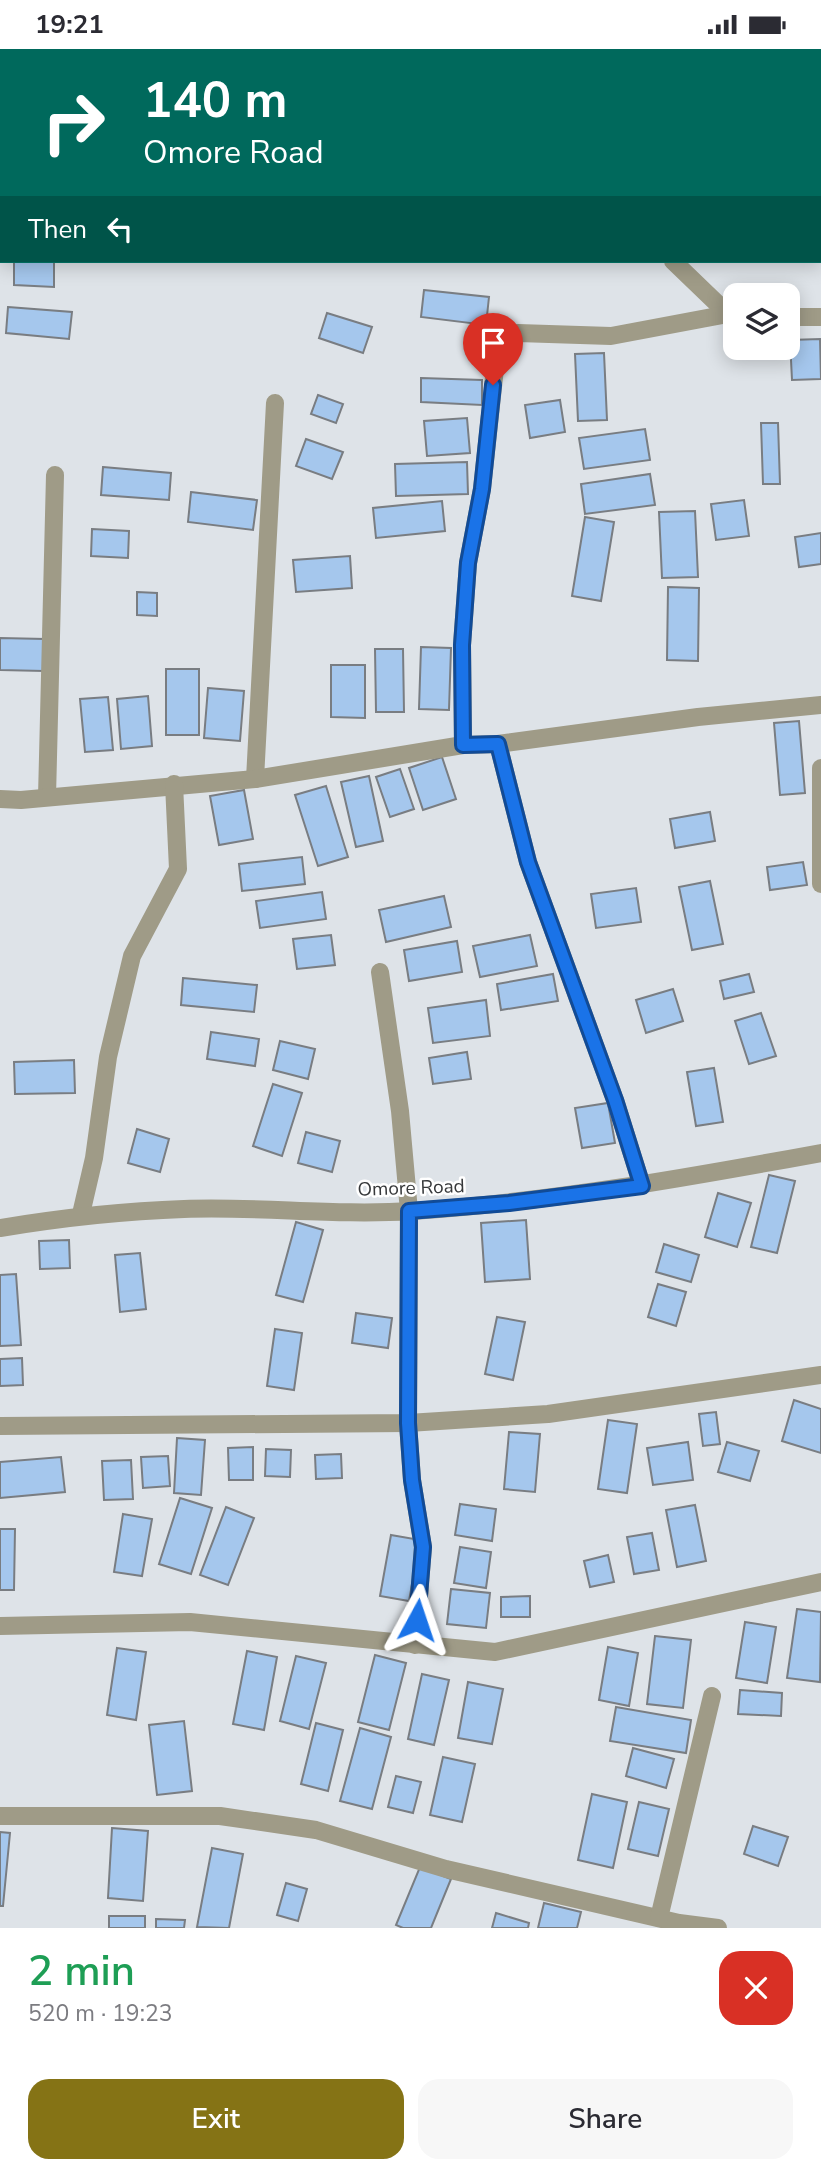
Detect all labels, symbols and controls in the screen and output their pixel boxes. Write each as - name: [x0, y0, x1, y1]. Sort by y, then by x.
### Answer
- text: 19:21: [35, 7, 104, 42]
- text: 140 m: [143, 67, 287, 134]
- icon: right: [28, 77, 119, 168]
- text: Omore Road: [143, 131, 324, 174]
- icon: left: [101, 210, 139, 248]
- text: Then: [28, 212, 87, 247]
- map controls: [723, 283, 800, 360]
- button: layers: [723, 283, 800, 360]
- pin: [463, 313, 523, 385]
- icon: arrive: [474, 324, 512, 362]
- street label: Omore Road: [357, 1173, 465, 1203]
- position arrow: [380, 1583, 454, 1657]
- text: 2 min: [28, 1943, 135, 2000]
- button: close: [719, 1951, 793, 2025]
- text: 520 m · 19:23: [28, 1998, 173, 2029]
- button: Exit: [28, 2079, 404, 2159]
- button: Share: [418, 2079, 793, 2159]

